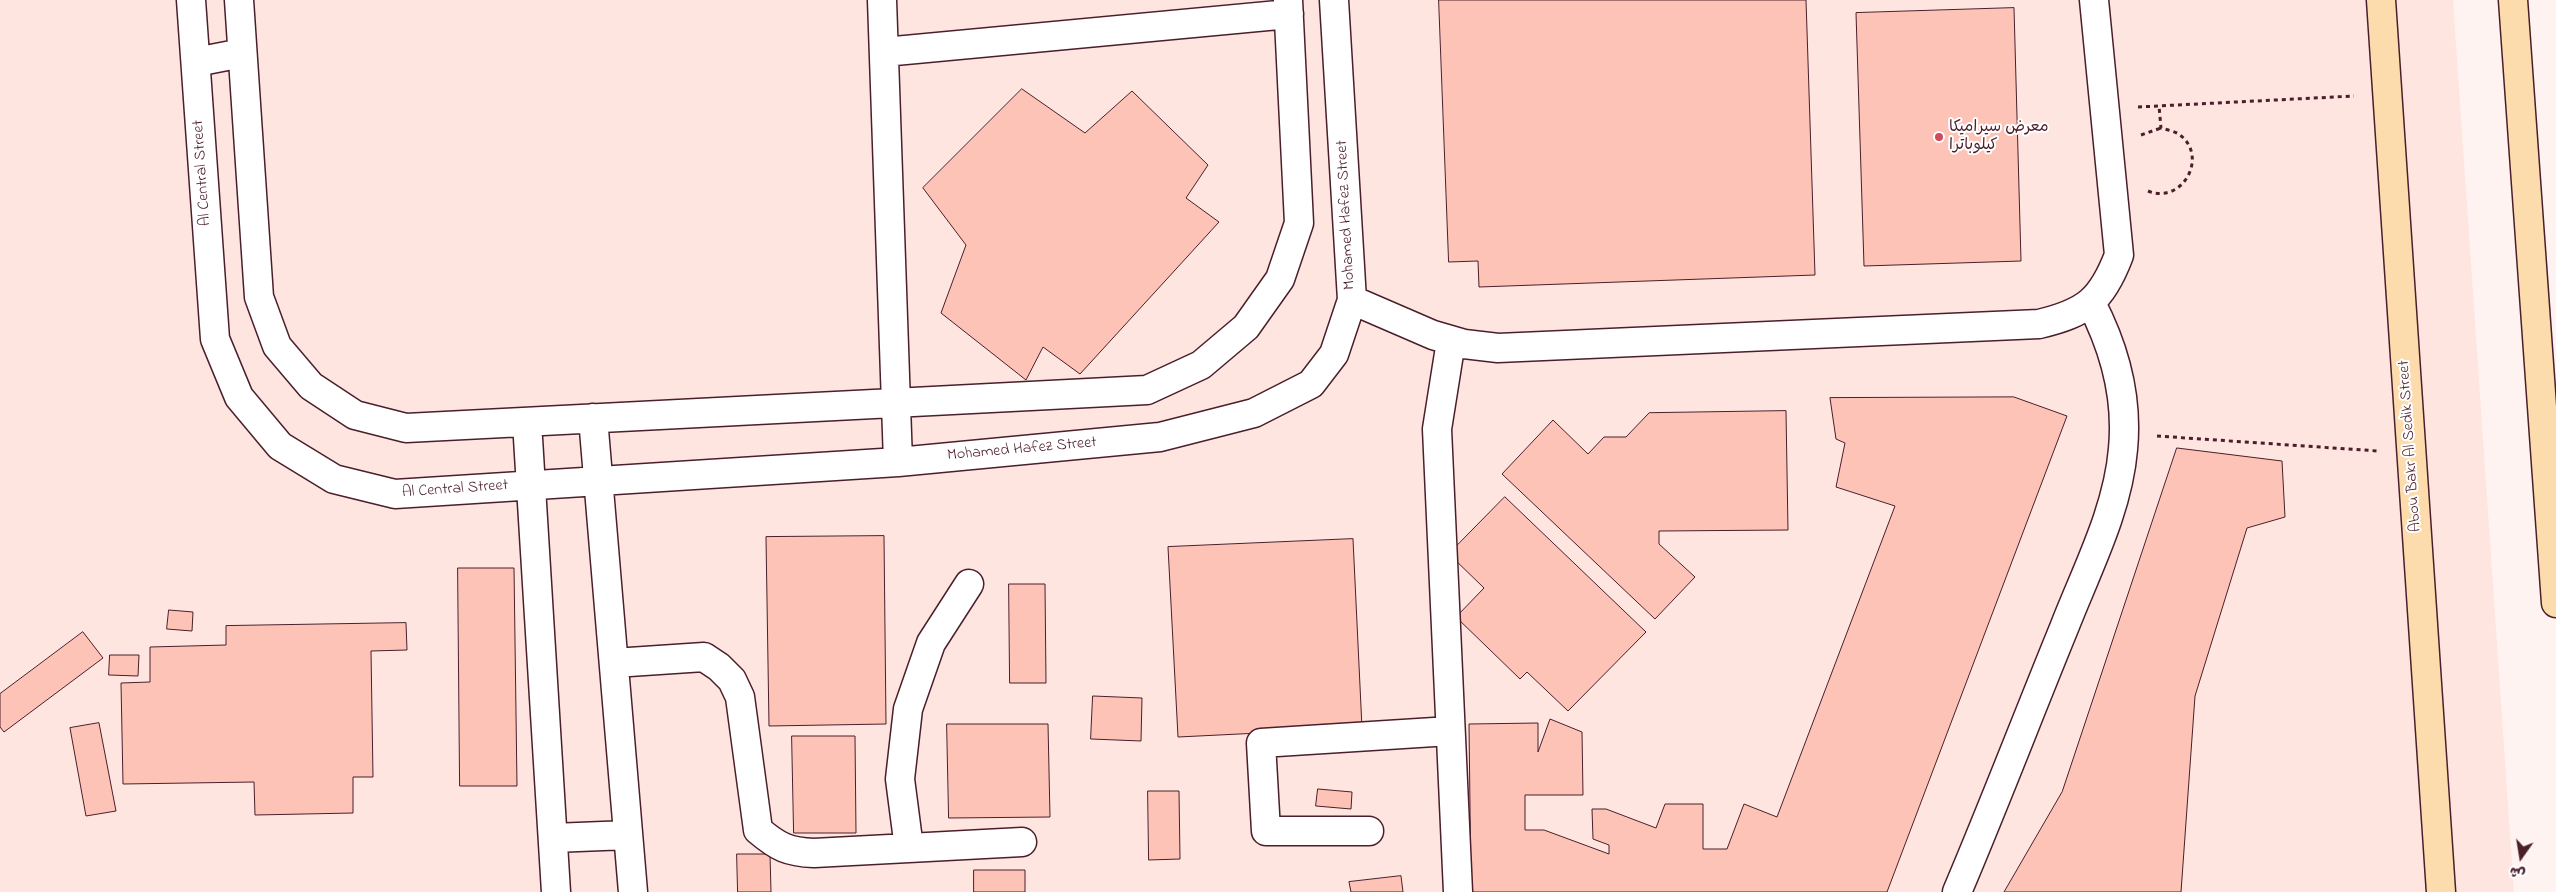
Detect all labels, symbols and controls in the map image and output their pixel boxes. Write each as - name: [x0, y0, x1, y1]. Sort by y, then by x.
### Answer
- place label: معرض سيراميكا كيلوباترا: [1949, 118, 2049, 156]
- street label: Al Central Street: [190, 119, 216, 227]
- marker: معرض سيراميكا كيلوباترا: [1933, 131, 1945, 143]
- street label: Mohamed Hafez Street: [1333, 140, 1361, 290]
- street label: Abou Bakr Al Sedik Street: [2395, 359, 2427, 533]
- street label: Mohamed Hafez Street: [946, 434, 1098, 466]
- street label: Al Central Street: [401, 477, 509, 503]
- north arrow: [2496, 832, 2546, 882]
- text: ش: [2508, 860, 2527, 884]

